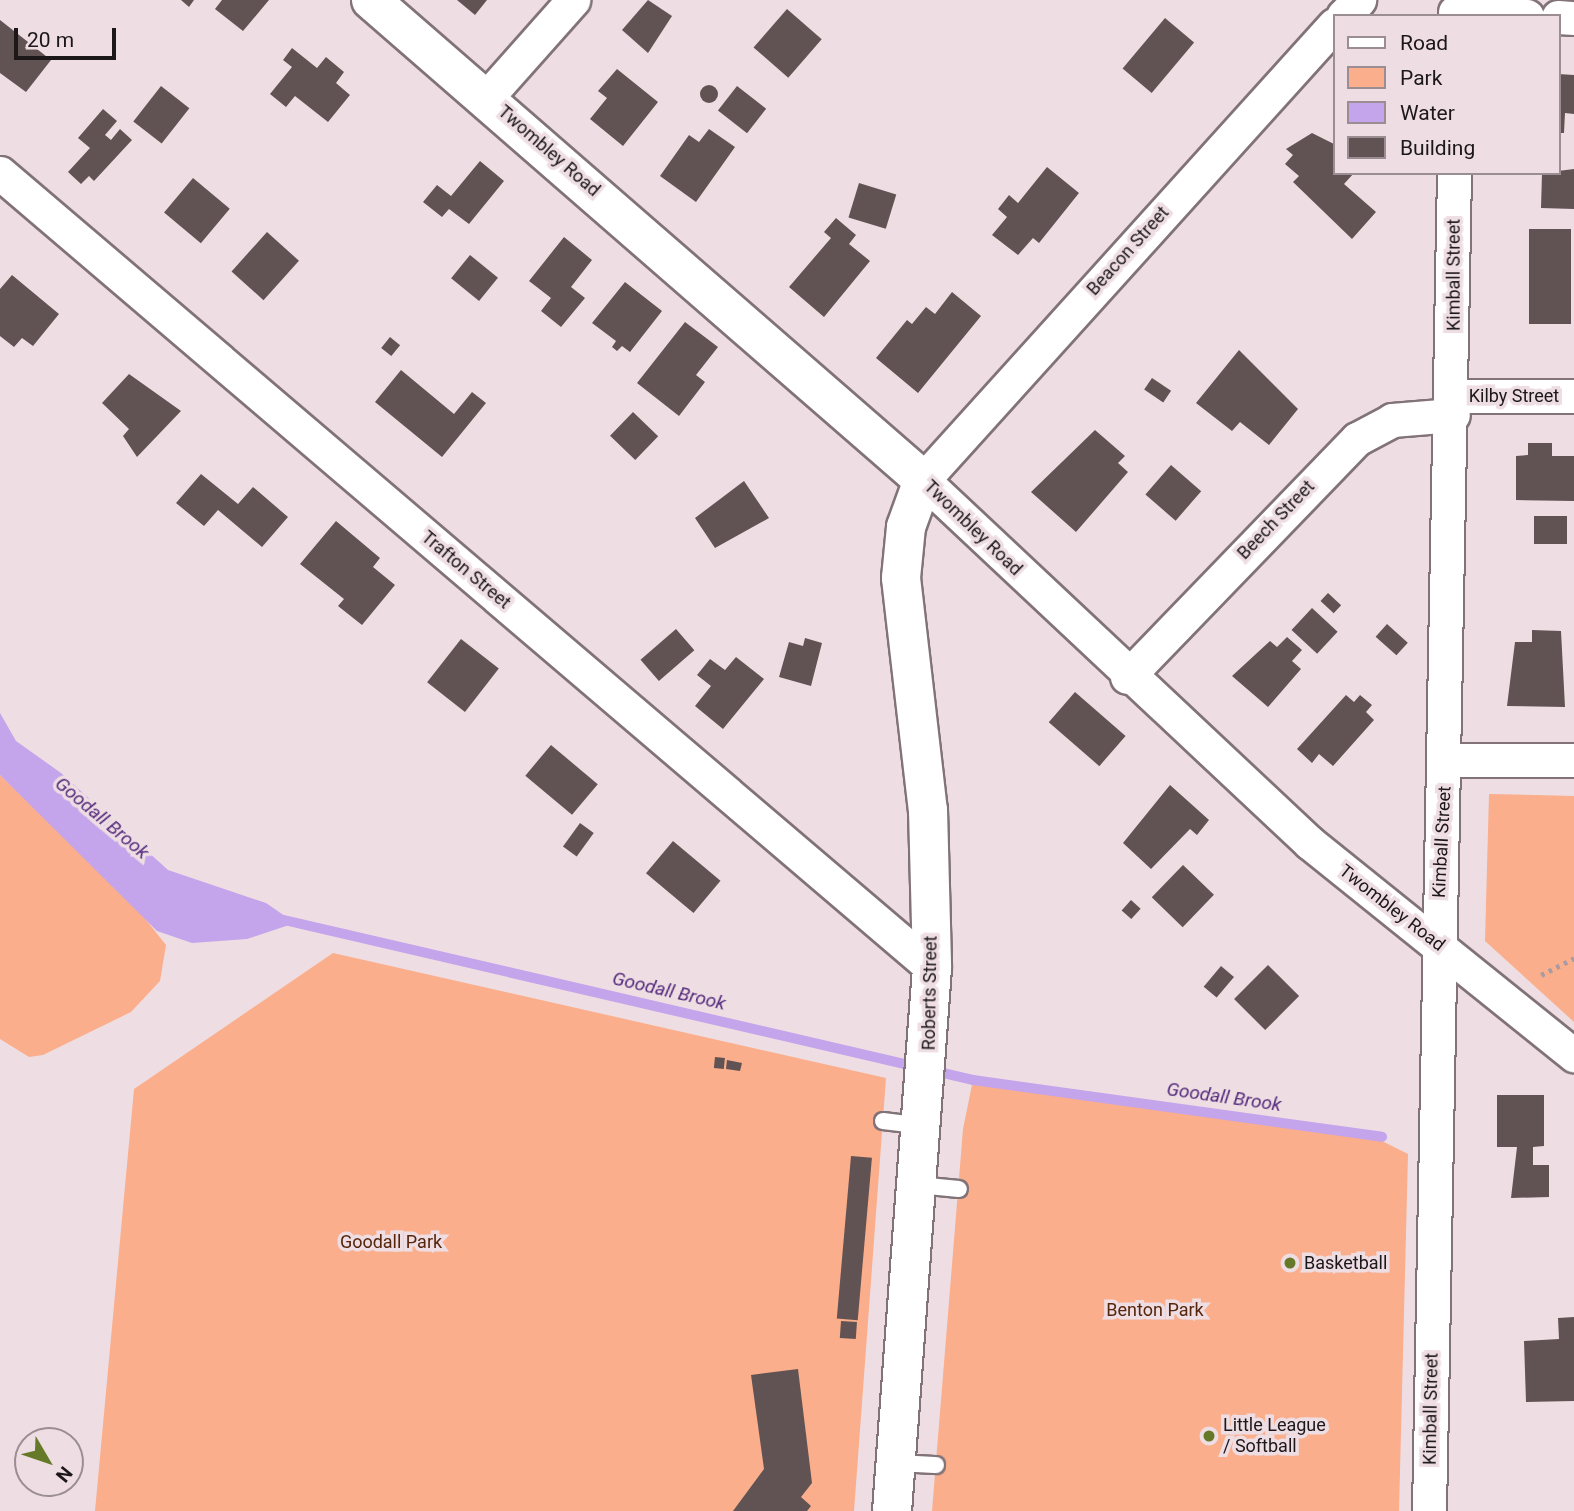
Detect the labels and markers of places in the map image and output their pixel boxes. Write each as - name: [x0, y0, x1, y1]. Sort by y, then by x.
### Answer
- place label: Basketball: [1304, 1252, 1387, 1274]
- marker: Basketball: [1282, 1255, 1298, 1271]
- place label: Little League / Softball: [1223, 1415, 1326, 1458]
- marker: Little League / Softball: [1201, 1428, 1217, 1444]

